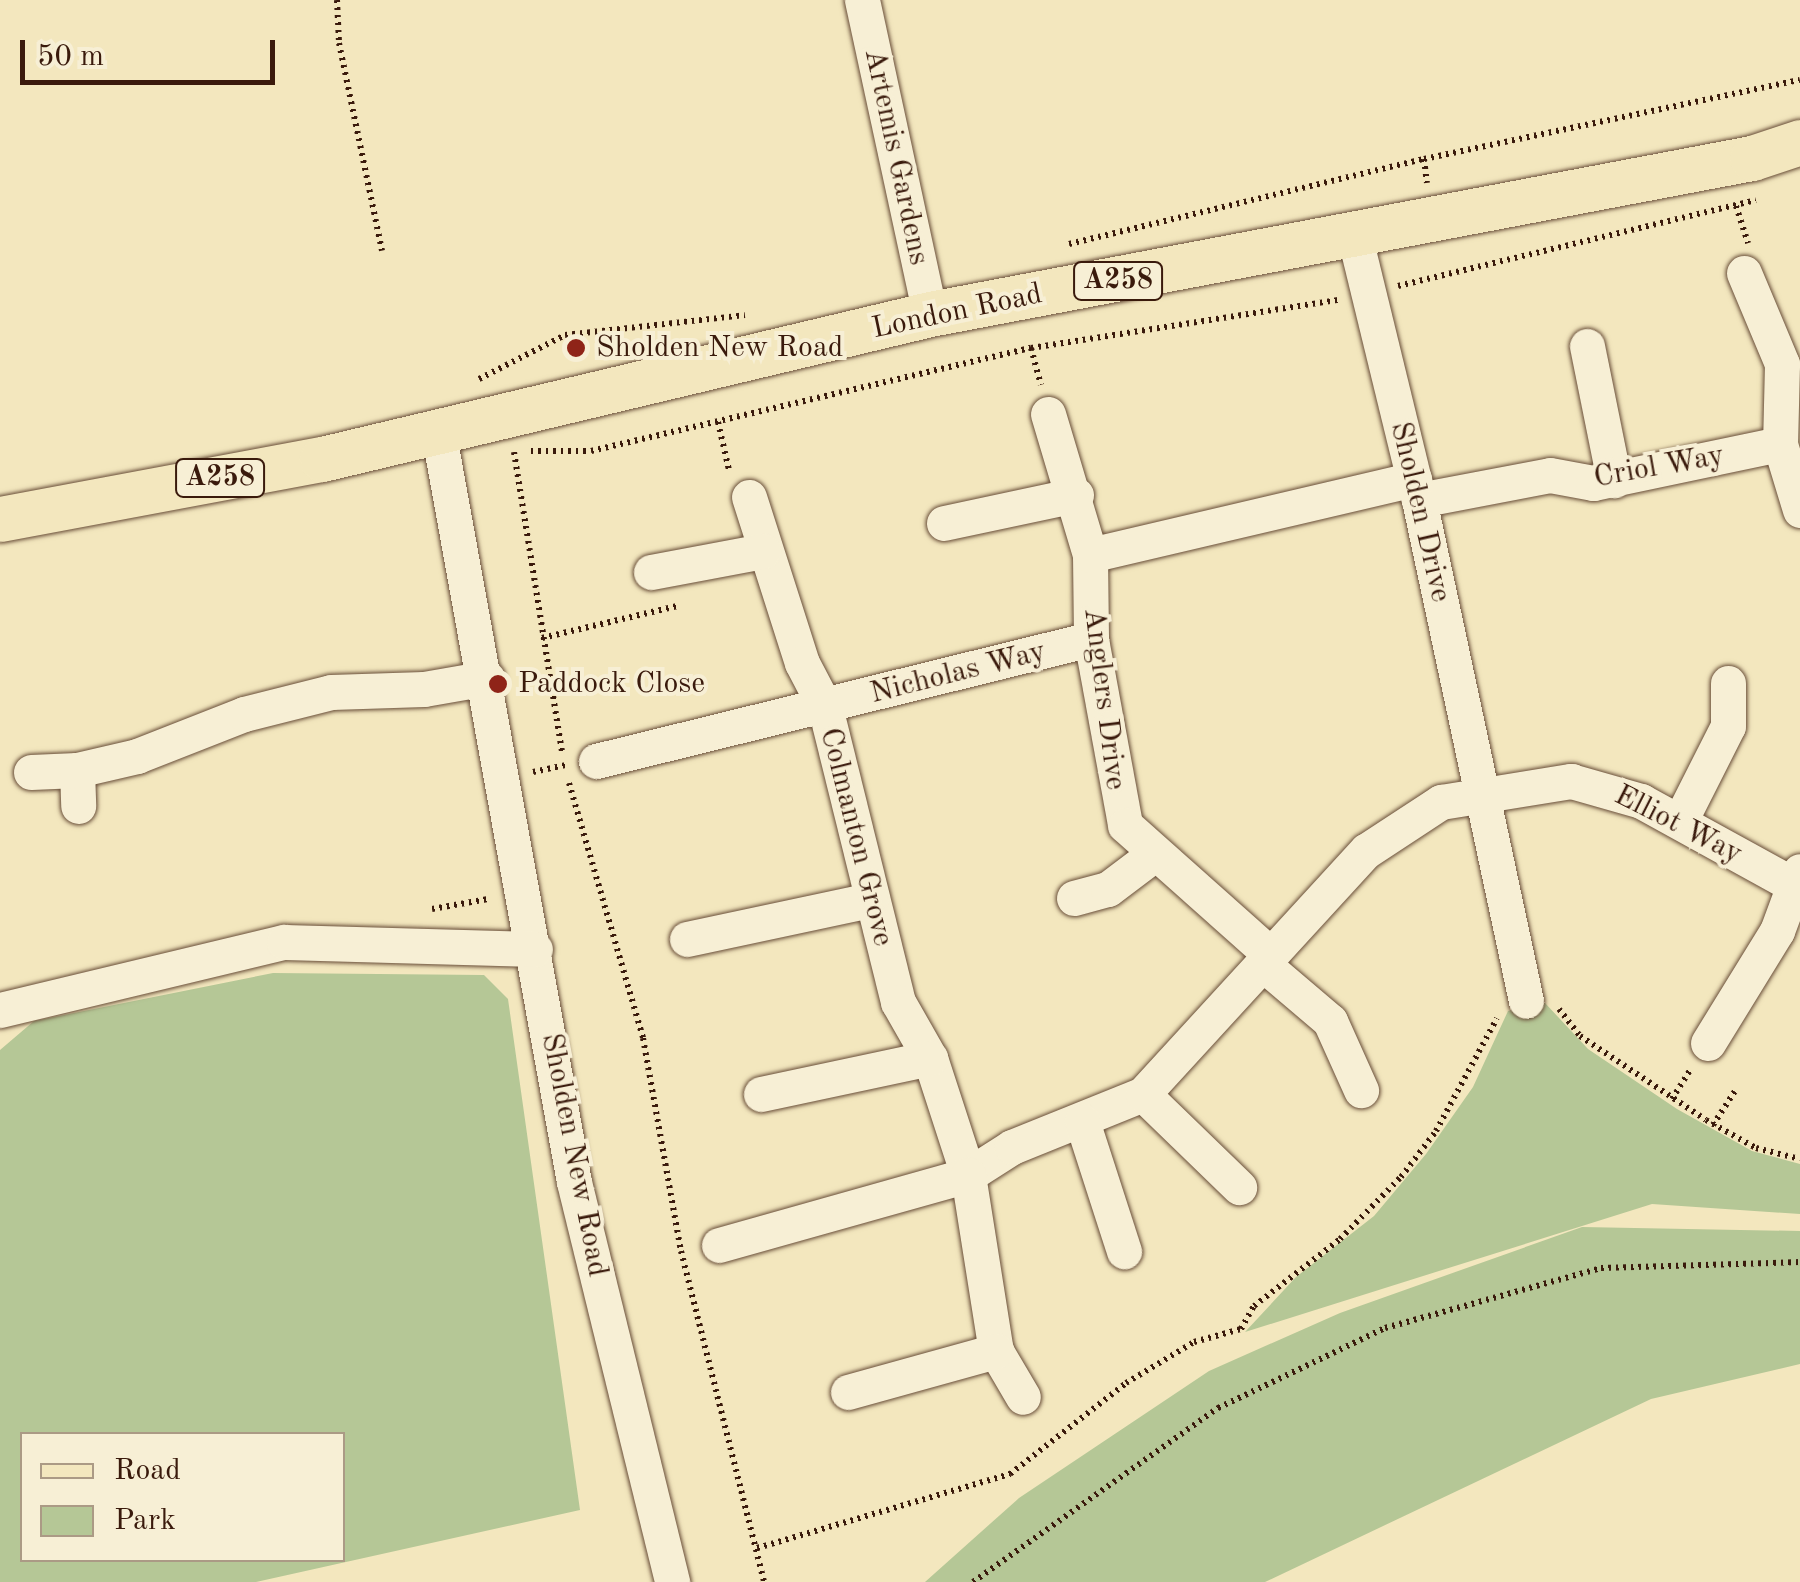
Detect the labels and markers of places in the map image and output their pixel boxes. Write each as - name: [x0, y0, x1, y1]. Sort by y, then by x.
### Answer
- place label: Sholden New Road: [596, 330, 843, 366]
- marker: Sholden New Road: [565, 337, 587, 359]
- place label: Paddock Close: [518, 666, 705, 702]
- marker: Paddock Close: [487, 673, 509, 695]

